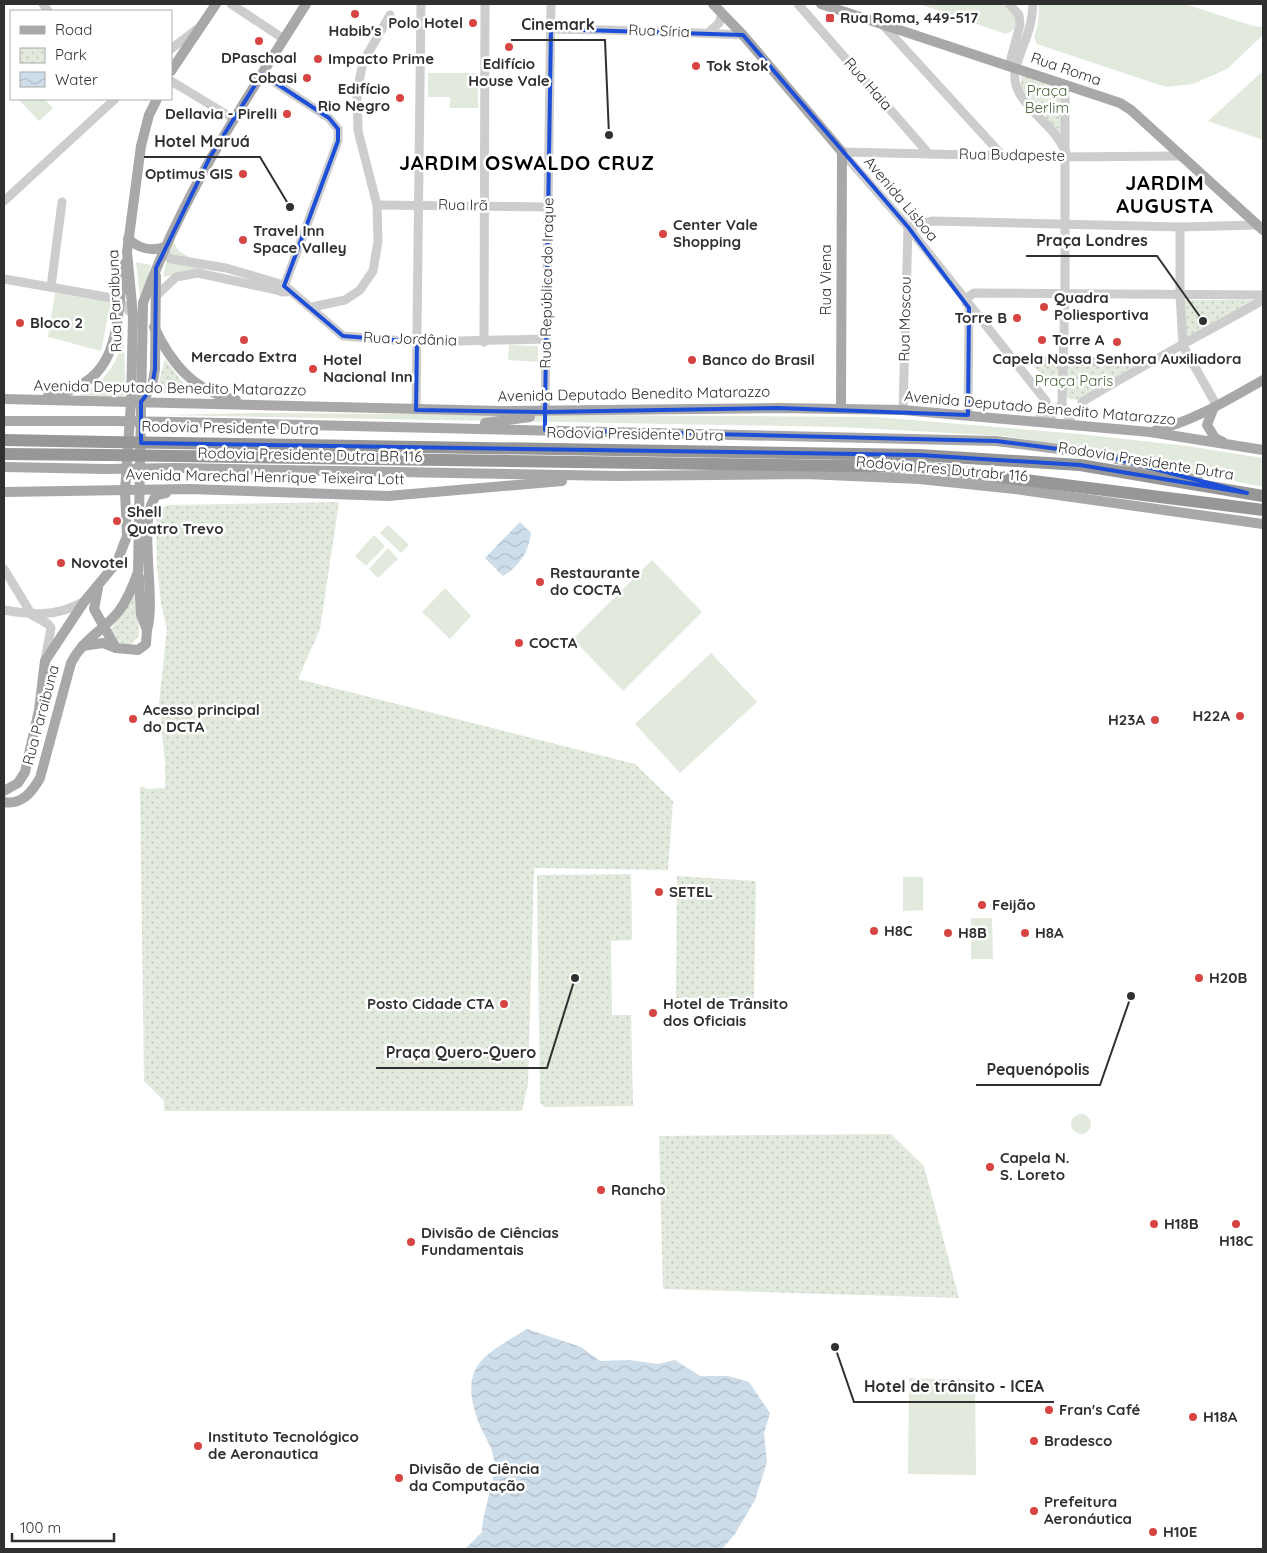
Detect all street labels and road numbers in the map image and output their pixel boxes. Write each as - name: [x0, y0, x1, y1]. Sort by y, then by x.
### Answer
- street label: Rua Síria: [628, 20, 690, 41]
- street label: Rua Roma: [1028, 48, 1104, 89]
- street label: Rua Haia: [840, 53, 896, 114]
- street label: Rua Budapeste: [959, 144, 1065, 165]
- street label: Avenida Lisboa: [860, 152, 942, 245]
- street label: Rua Irã: [438, 195, 488, 214]
- street label: Rua República do Iraque: [536, 197, 557, 369]
- street label: Rua Viena: [816, 244, 835, 316]
- street label: Rua Paraibuna: [103, 249, 126, 353]
- street label: Rua Moscou: [894, 276, 915, 362]
- street label: Rua Jordânia: [363, 327, 457, 350]
- street label: Avenida Deputado Benedito Matarazzo: [34, 376, 306, 399]
- street label: Avenida Deputado Benedito Matarazzo: [498, 382, 770, 405]
- street label: Avenida Deputado Benedito Matarazzo: [903, 386, 1177, 429]
- street label: Rodovia Presidente Dutra: [141, 416, 319, 439]
- street label: Rodovia Presidente Dutra: [546, 422, 724, 445]
- street label: Rodovia Presidente Dutra: [1057, 437, 1235, 484]
- street label: Rodovia Presidente Dutra BR 116: [198, 443, 422, 466]
- street label: Rodovia Pres Dutrabr 116: [855, 452, 1029, 485]
- street label: Avenida Marechal Henrique Teixeira Lott: [125, 465, 405, 488]
- street label: Rua Paraibuna: [18, 663, 63, 767]

